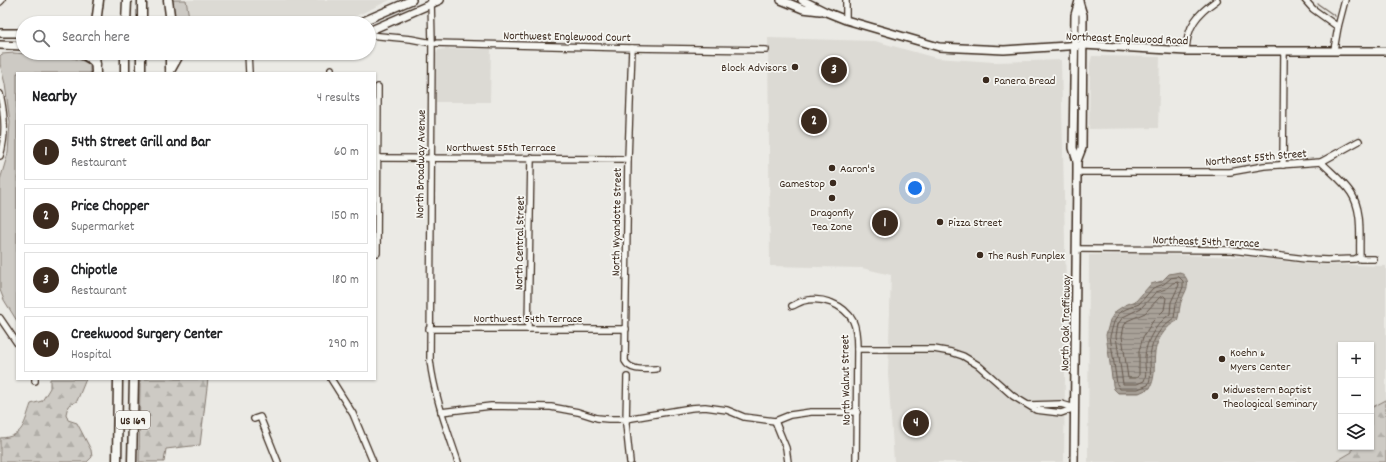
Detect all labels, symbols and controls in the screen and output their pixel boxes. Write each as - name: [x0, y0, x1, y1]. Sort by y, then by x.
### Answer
- search box: [16, 16, 376, 60]
- icon: search: [30, 27, 52, 49]
- text: Search here: [62, 27, 130, 49]
- street label: Northwest Englewood Court: [503, 28, 631, 47]
- street label: Northeast Englewood Road: [1065, 29, 1188, 50]
- pin: 3: [821, 55, 847, 85]
- place label: Block Advisors: [721, 60, 787, 77]
- marker: Block Advisors: [790, 62, 800, 72]
- place label: Panera Bread: [994, 73, 1055, 90]
- marker: Panera Bread: [981, 75, 991, 85]
- text: Nearby: [32, 86, 76, 110]
- text: 4 results: [317, 89, 360, 108]
- pin: 2: [801, 106, 827, 136]
- street label: North Broadway Avenue: [412, 109, 431, 219]
- text: 54th Street Grill and Bar: [71, 132, 211, 154]
- street label: Northwest 55th Terrace: [446, 140, 556, 157]
- text: 1: [45, 143, 47, 162]
- text: 60 m: [334, 143, 359, 162]
- street label: Northeast 55th Street: [1205, 146, 1308, 171]
- text: Restaurant: [71, 154, 127, 173]
- place label: Aaron's: [840, 161, 875, 178]
- marker: Aaron's: [827, 163, 837, 173]
- street label: North Wyandotte Street: [608, 167, 627, 276]
- place label: GameStop: [779, 176, 825, 193]
- marker: GameStop: [828, 178, 838, 188]
- your location: [905, 178, 925, 198]
- marker: Dragonfly Tea Zone: [827, 193, 837, 203]
- street label: North Central Street: [511, 195, 530, 290]
- text: Price Chopper: [71, 196, 149, 218]
- place label: Dragonfly Tea Zone: [810, 205, 855, 236]
- text: 2: [43, 207, 49, 226]
- text: 150 m: [331, 207, 359, 226]
- pin: 1: [872, 208, 898, 238]
- place label: Pizza Street: [948, 215, 1003, 232]
- marker: Pizza Street: [935, 217, 945, 227]
- text: Supermarket: [71, 218, 135, 237]
- street label: Northeast 54th Terrace: [1152, 232, 1260, 253]
- place label: The Rush Funplex: [988, 248, 1065, 265]
- marker: The Rush Funplex: [975, 250, 985, 260]
- text: Chipotle: [71, 260, 117, 282]
- text: 3: [43, 271, 49, 290]
- text: 180 m: [332, 271, 359, 290]
- street label: North Oak Trafficway: [1057, 274, 1076, 371]
- text: Restaurant: [71, 282, 127, 301]
- street label: Northwest 54th Terrace: [474, 311, 582, 328]
- text: Creekwood Surgery Center: [71, 324, 222, 346]
- street label: North Walnut Street: [837, 334, 856, 426]
- text: 4: [43, 335, 49, 354]
- text: 290 m: [328, 335, 359, 354]
- map controls: [1338, 342, 1374, 450]
- button: +: [1338, 342, 1374, 378]
- place label: Koehn & Myers Center: [1230, 345, 1291, 376]
- text: Hospital: [71, 346, 111, 365]
- marker: Koehn & Myers Center: [1217, 354, 1227, 364]
- button: −: [1338, 378, 1374, 414]
- place label: Midwestern Baptist Theological Seminary: [1223, 382, 1318, 413]
- marker: Midwestern Baptist Theological Seminary: [1210, 391, 1220, 401]
- pin: 4: [903, 408, 929, 438]
- road number: US 169: [116, 411, 150, 429]
- button: layers: [1338, 414, 1374, 450]

